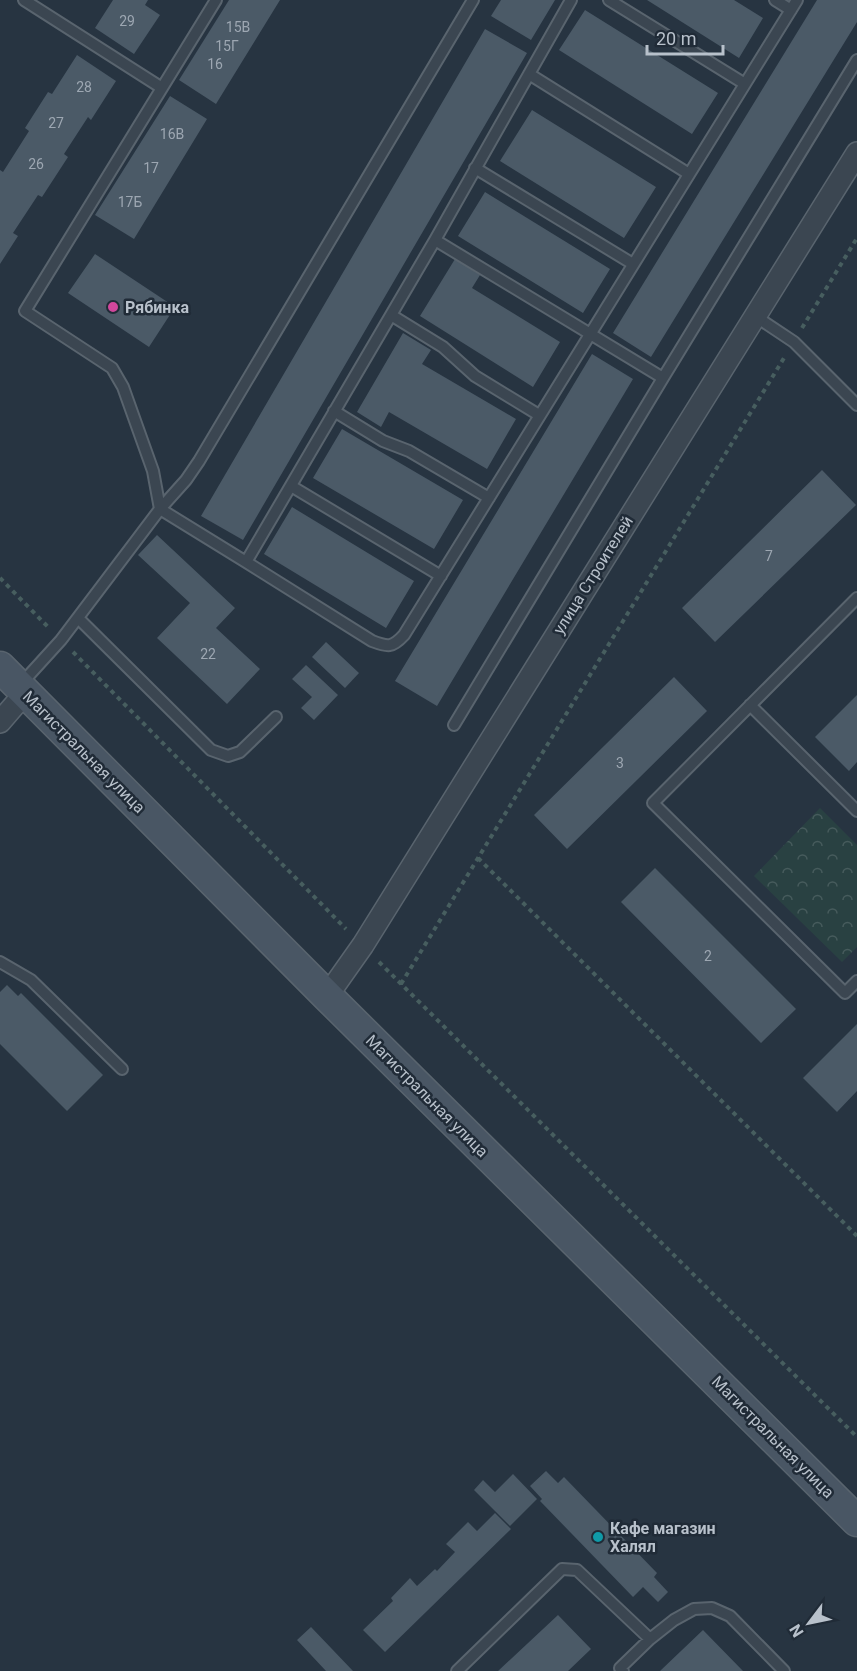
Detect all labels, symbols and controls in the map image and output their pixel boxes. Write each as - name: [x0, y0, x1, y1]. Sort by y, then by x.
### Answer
- house number: 29: [119, 13, 135, 29]
- scale bar: [647, 18, 724, 56]
- house number: 15В: [226, 19, 250, 35]
- text: 20 m: [656, 28, 696, 49]
- house number: 15Г: [215, 38, 239, 54]
- house number: 16: [207, 56, 223, 72]
- house number: 28: [76, 79, 92, 95]
- house number: 27: [48, 115, 64, 131]
- house number: 16В: [160, 126, 184, 142]
- house number: 26: [28, 156, 44, 172]
- house number: 17: [143, 160, 159, 176]
- house number: 17Б: [118, 194, 142, 210]
- place label: Рябинка: [125, 298, 189, 317]
- marker: Рябинка: [106, 300, 120, 314]
- street label: улица Строителей: [549, 512, 637, 638]
- house number: 7: [765, 548, 773, 564]
- house number: 22: [200, 646, 216, 662]
- street label: Магистральная улица: [19, 687, 149, 817]
- house number: 3: [616, 755, 624, 771]
- house number: 2: [704, 948, 712, 964]
- street label: Магистральная улица: [362, 1031, 492, 1161]
- street label: Магистральная улица: [708, 1372, 838, 1502]
- place label: Кафе магазин Халял: [610, 1519, 716, 1556]
- marker: Кафе магазин Халял: [591, 1530, 605, 1544]
- north arrow: [779, 1593, 839, 1653]
- text: N: [786, 1621, 808, 1641]

